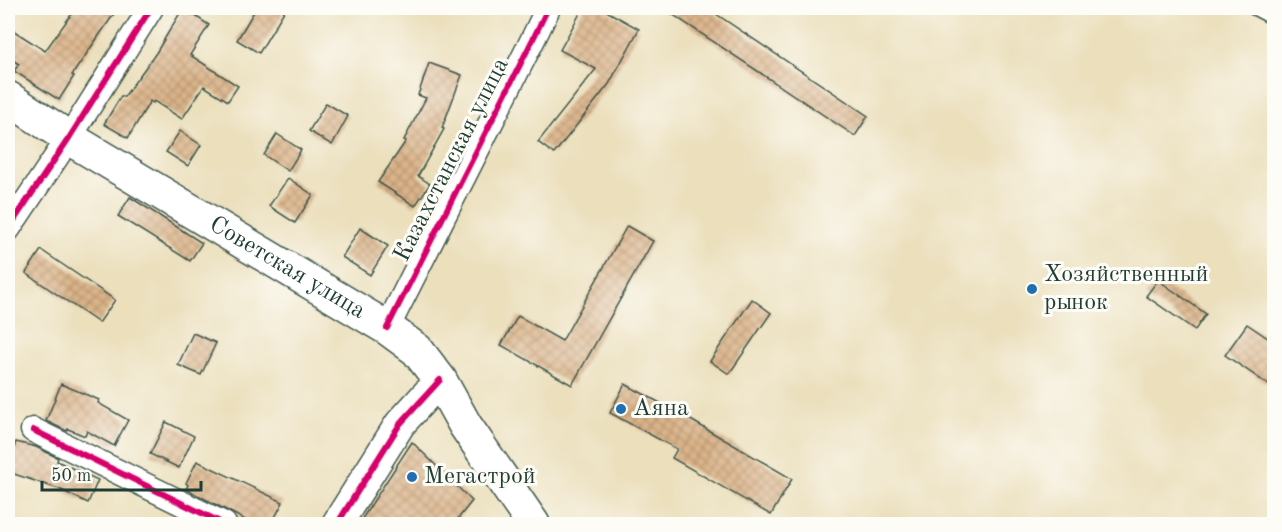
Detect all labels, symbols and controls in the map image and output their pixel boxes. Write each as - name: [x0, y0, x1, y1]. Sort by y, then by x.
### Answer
- street label: Казахстанская улица: [390, 54, 514, 266]
- street label: Советская улица: [205, 213, 369, 324]
- place label: Хозяйственный рынок: [1044, 263, 1208, 315]
- marker: Хозяйственный рынок: [1025, 282, 1039, 296]
- place label: Аяна: [633, 397, 689, 421]
- marker: Аяна: [614, 402, 628, 416]
- scale bar: [42, 454, 201, 492]
- place label: Мегастрой: [424, 465, 536, 489]
- text: 50 m: [51, 467, 91, 485]
- marker: Мегастрой: [405, 470, 419, 484]

